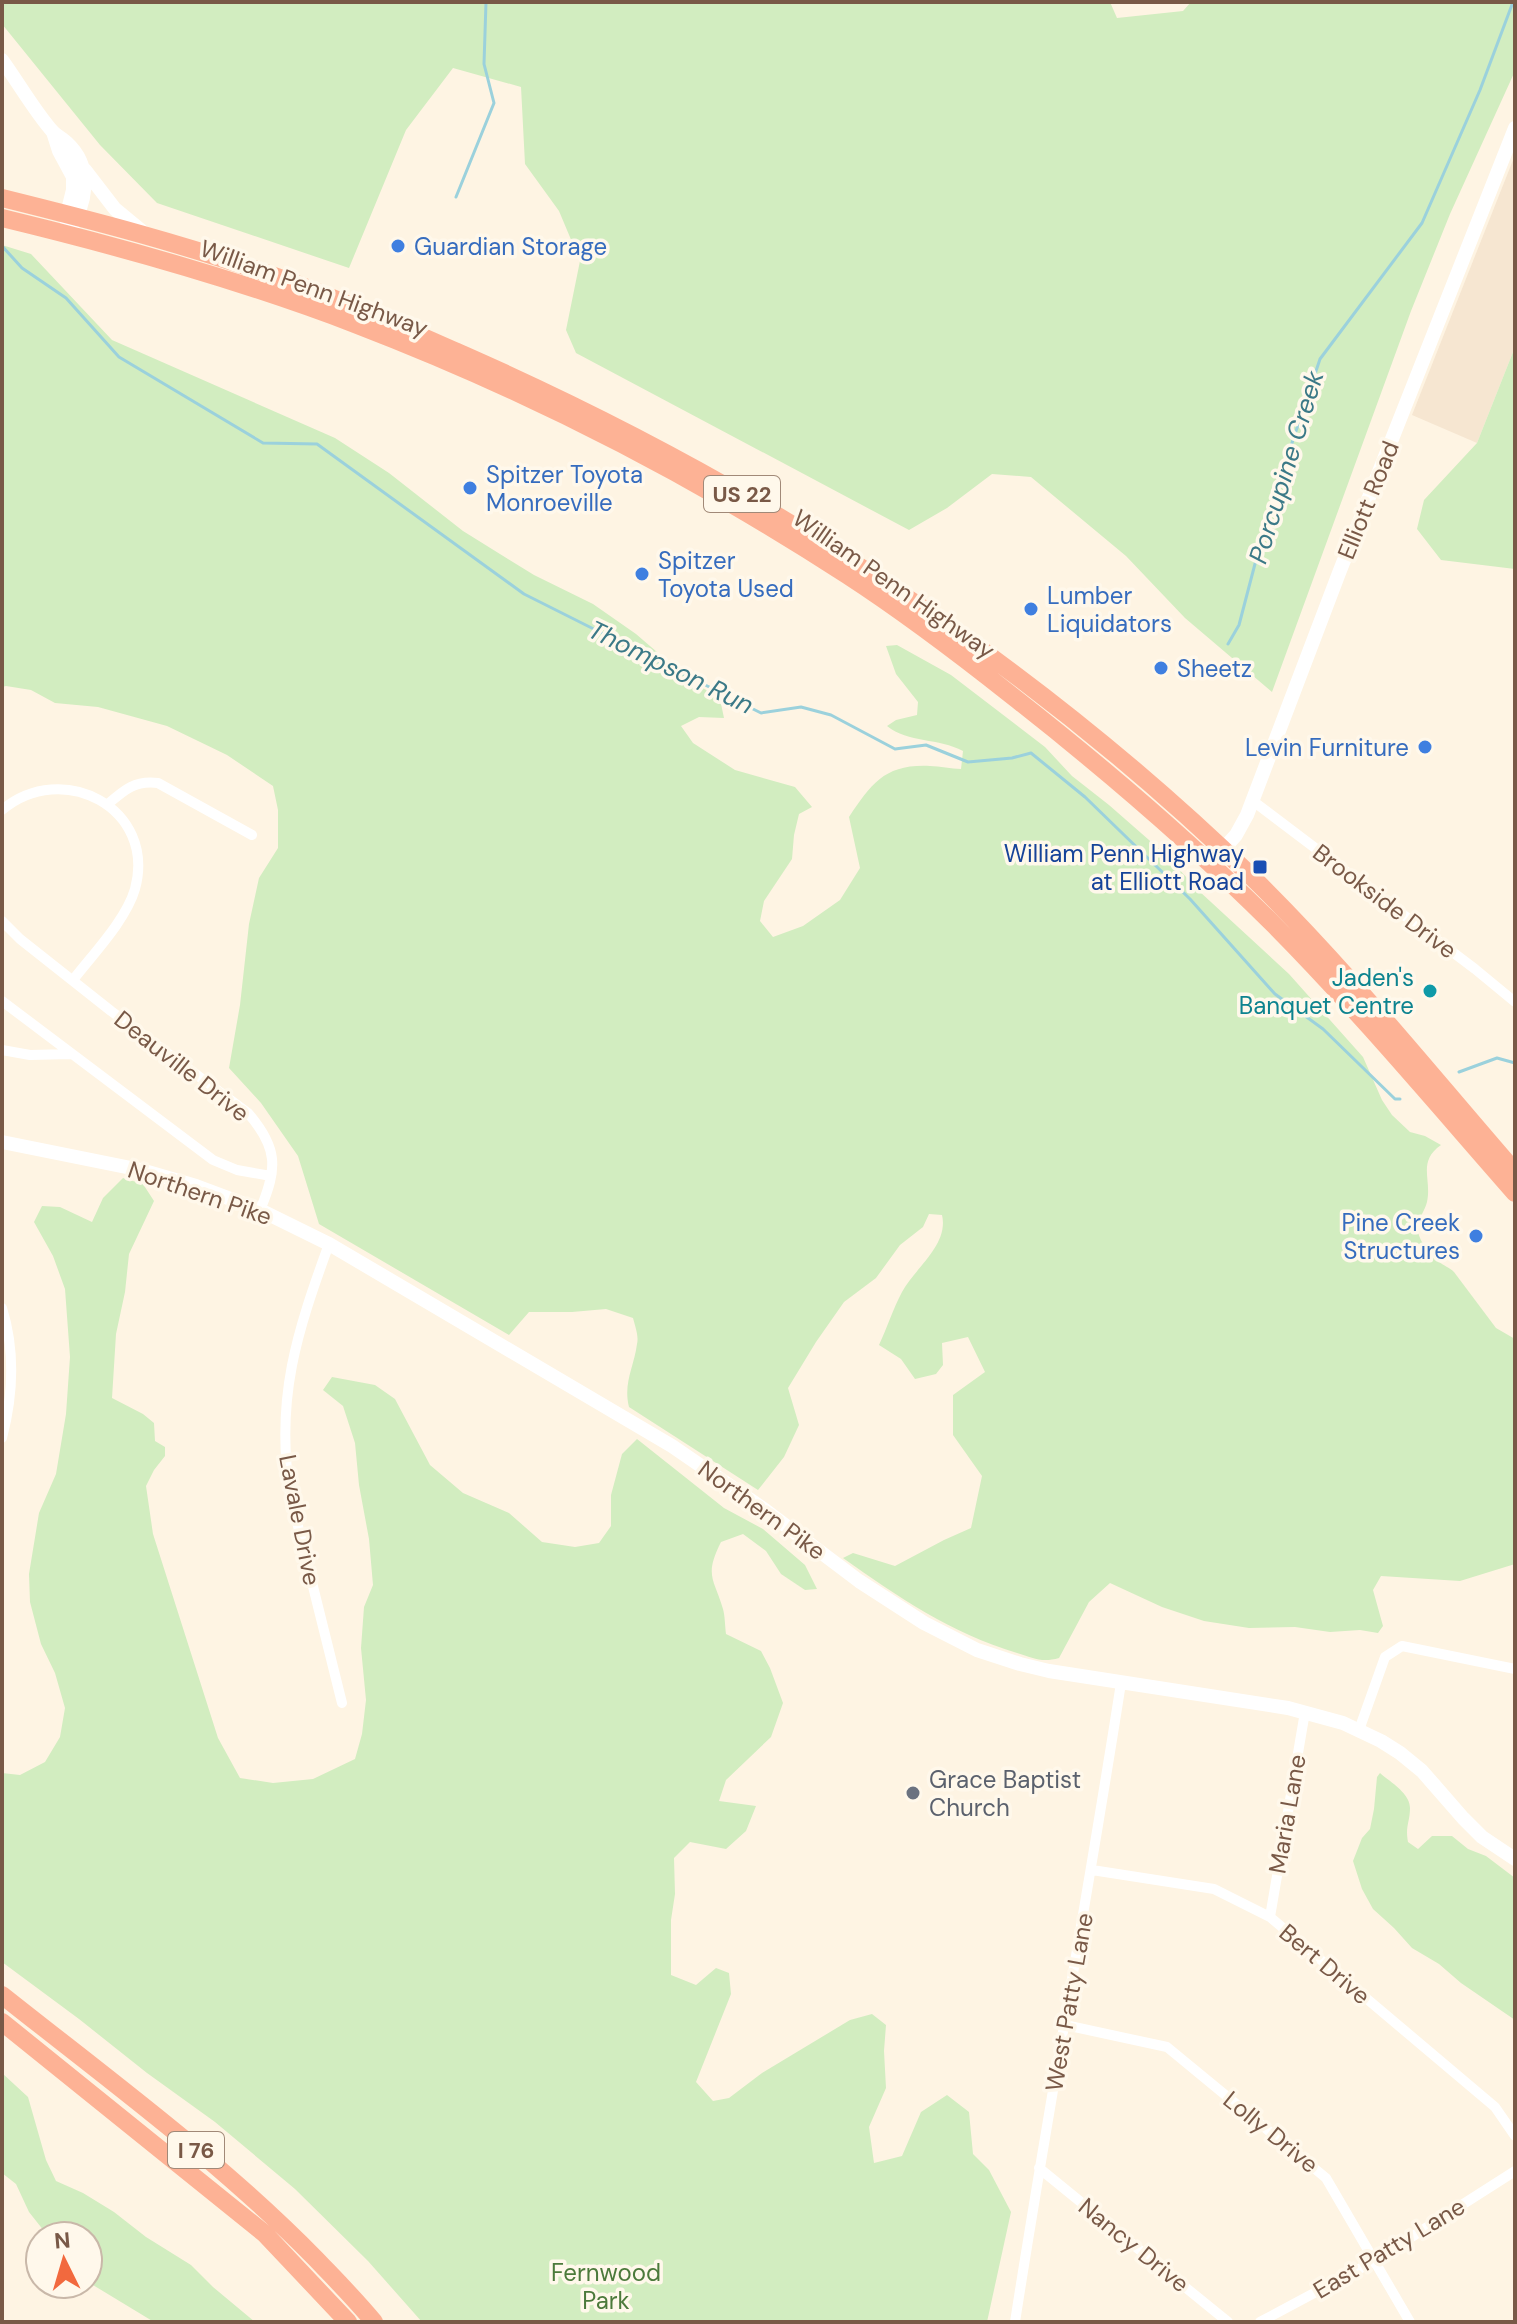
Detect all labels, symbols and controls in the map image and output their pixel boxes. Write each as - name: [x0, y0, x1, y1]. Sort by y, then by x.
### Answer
- place label: Guardian Storage: [414, 231, 607, 262]
- street label: William Penn Highway: [196, 232, 432, 344]
- marker: Guardian Storage: [389, 237, 407, 255]
- water label: Porcupine Creek: [1241, 366, 1332, 567]
- street label: Elliott Road: [1330, 436, 1406, 564]
- place label: Spitzer Toyota Monroeville: [486, 459, 643, 518]
- road number: US 22: [704, 476, 780, 512]
- marker: Spitzer Toyota Monroeville: [461, 479, 479, 497]
- street label: William Penn Highway: [787, 502, 1001, 666]
- place label: Spitzer Toyota Used: [658, 545, 794, 604]
- marker: Spitzer Toyota Used: [633, 565, 651, 583]
- place label: Lumber Liquidators: [1047, 580, 1172, 639]
- marker: Lumber Liquidators: [1022, 600, 1040, 618]
- water label: Thompson Run: [583, 612, 759, 722]
- place label: Sheetz: [1177, 653, 1252, 684]
- marker: Sheetz: [1152, 659, 1170, 677]
- place label: Levin Furniture: [1245, 732, 1409, 763]
- marker: Levin Furniture: [1416, 738, 1434, 756]
- street label: Brookside Drive: [1307, 837, 1463, 965]
- place label: William Penn Highway at Elliott Road: [1004, 838, 1244, 897]
- marker: William Penn Highway at Elliott Road: [1251, 858, 1269, 876]
- place label: Jaden's Banquet Centre: [1239, 962, 1414, 1021]
- marker: Jaden's Banquet Centre: [1421, 982, 1439, 1000]
- street label: Deauville Drive: [108, 1004, 256, 1128]
- street label: Northern Pike: [124, 1154, 276, 1232]
- place label: Pine Creek Structures: [1342, 1207, 1460, 1266]
- marker: Pine Creek Structures: [1467, 1227, 1485, 1245]
- street label: Lavale Drive: [272, 1452, 328, 1588]
- street label: Northern Pike: [692, 1453, 832, 1567]
- street label: Maria Lane: [1261, 1752, 1313, 1876]
- place label: Grace Baptist Church: [929, 1764, 1081, 1823]
- marker: Grace Baptist Church: [904, 1784, 922, 1802]
- street label: West Patty Lane: [1038, 1910, 1100, 2094]
- street label: Bert Drive: [1273, 1917, 1377, 2011]
- street label: Lolly Drive: [1217, 2084, 1325, 2180]
- road number: I 76: [168, 2132, 224, 2168]
- street label: Nancy Drive: [1072, 2191, 1196, 2299]
- street label: East Patty Lane: [1307, 2191, 1471, 2305]
- north arrow: [24, 2220, 104, 2300]
- text: N: [53, 2225, 72, 2256]
- park label: Fernwood Park: [551, 2257, 661, 2316]

